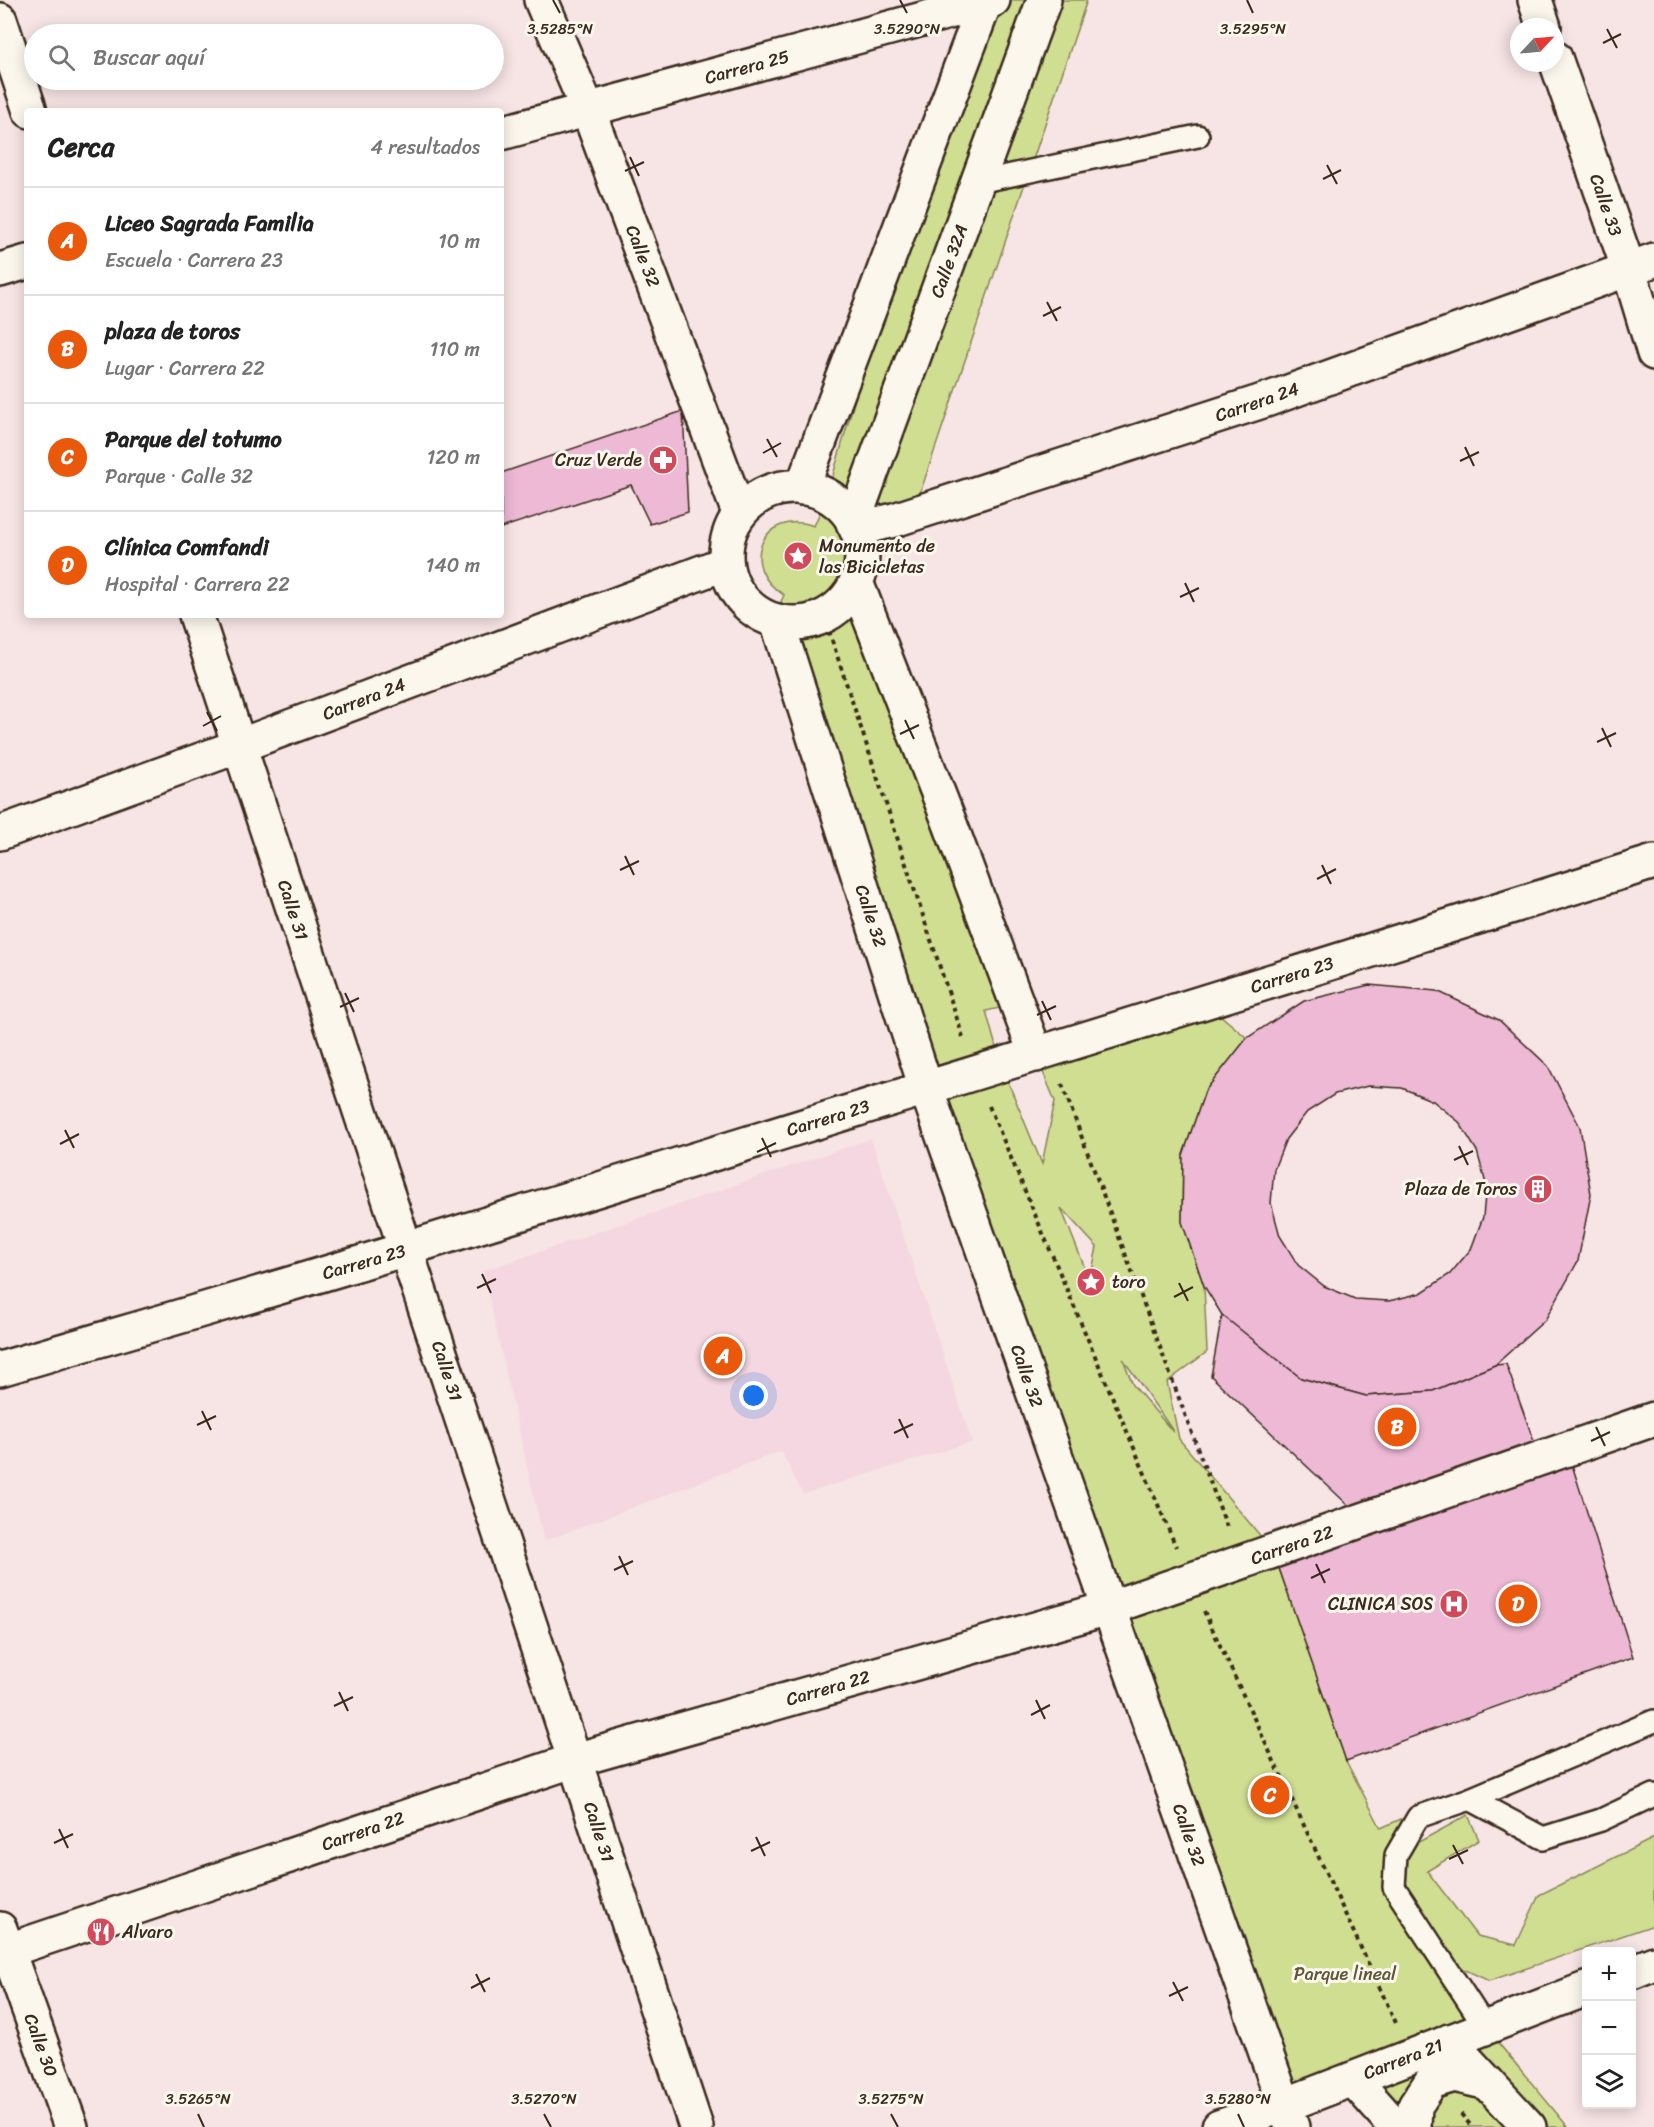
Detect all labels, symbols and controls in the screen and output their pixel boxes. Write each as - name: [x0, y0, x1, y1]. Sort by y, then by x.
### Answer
- text: 3.5285°N: [527, 16, 593, 42]
- text: 3.5290°N: [874, 16, 941, 42]
- text: 3.5295°N: [1220, 16, 1286, 42]
- north arrow: [1510, 18, 1564, 72]
- search box: [24, 24, 504, 90]
- text: Buscar aquí: [93, 38, 205, 77]
- street label: Carrera 25: [701, 40, 793, 94]
- icon: search: [45, 41, 78, 74]
- text: Cerca: [48, 124, 114, 170]
- text: 4 resultados: [371, 130, 480, 165]
- street label: Calle 33: [1580, 169, 1632, 241]
- text: Liceo Sagrada Familia: [105, 204, 314, 243]
- street label: Calle 32: [616, 220, 670, 292]
- street label: Calle 32A: [921, 220, 977, 302]
- text: A: [61, 224, 74, 259]
- text: 10 m: [438, 224, 480, 259]
- text: Escuela · Carrera 23: [105, 243, 283, 278]
- text: plaza de toros: [105, 312, 240, 351]
- text: B: [61, 332, 74, 367]
- text: 110 m: [430, 332, 480, 367]
- text: Lugar · Carrera 22: [105, 351, 265, 386]
- street label: Carrera 24: [1211, 373, 1303, 431]
- text: Parque del totumo: [105, 420, 282, 459]
- text: C: [61, 440, 74, 475]
- text: 120 m: [427, 440, 480, 475]
- place label: Cruz Verde: [555, 444, 642, 476]
- pharmacy icon: Cruz Verde: [647, 444, 679, 476]
- text: Parque · Calle 32: [105, 459, 253, 494]
- text: Clínica Comfandi: [105, 528, 268, 567]
- place label: Monumento de las Bicicletas: [819, 530, 935, 583]
- place icon: Monumento de las Bicicletas: [782, 540, 814, 572]
- text: D: [62, 548, 73, 583]
- text: 140 m: [426, 548, 480, 583]
- text: Hospital · Carrera 22: [105, 567, 290, 602]
- street label: Carrera 24: [318, 668, 410, 730]
- street label: Calle 31: [268, 876, 318, 945]
- street label: Calle 32: [846, 880, 896, 952]
- street label: Carrera 23: [1246, 947, 1338, 1003]
- street label: Carrera 23: [782, 1090, 874, 1146]
- place label: Plaza de Toros: [1404, 1173, 1518, 1205]
- building icon: Plaza de Toros: [1522, 1173, 1554, 1205]
- street label: Carrera 23: [318, 1235, 410, 1289]
- place icon: toro: [1075, 1266, 1107, 1298]
- place label: toro: [1112, 1266, 1146, 1298]
- pin: A: [704, 1334, 742, 1378]
- street label: Calle 31: [422, 1337, 472, 1406]
- street label: Calle 32: [1001, 1340, 1053, 1412]
- your location: [739, 1381, 768, 1410]
- pin: B: [1378, 1404, 1416, 1450]
- street label: Carrera 22: [1246, 1516, 1338, 1574]
- pin: D: [1498, 1582, 1538, 1626]
- place label: CLINICA SOS: [1328, 1588, 1433, 1620]
- hospital icon: CLINICA SOS: [1438, 1588, 1470, 1620]
- street label: Carrera 22: [782, 1661, 874, 1715]
- pin: C: [1250, 1772, 1290, 1818]
- street label: Calle 31: [574, 1798, 624, 1867]
- street label: Calle 32: [1163, 1799, 1215, 1871]
- street label: Carrera 22: [317, 1802, 409, 1860]
- restaurant icon: Alvaro: [85, 1916, 117, 1948]
- place label: Alvaro: [121, 1916, 173, 1948]
- map controls: [1582, 1947, 1636, 2109]
- button: +: [1582, 1947, 1636, 2001]
- park label: Parque lineal: [1294, 1958, 1397, 1990]
- button: −: [1582, 2001, 1636, 2055]
- street label: Calle 30: [15, 2009, 67, 2081]
- street label: Carrera 21: [1358, 2029, 1448, 2089]
- button: layers: [1582, 2055, 1636, 2109]
- text: 3.5265°N: [165, 2086, 231, 2112]
- text: 3.5270°N: [511, 2086, 577, 2112]
- text: 3.5275°N: [858, 2086, 924, 2112]
- text: 3.5280°N: [1205, 2086, 1272, 2112]

